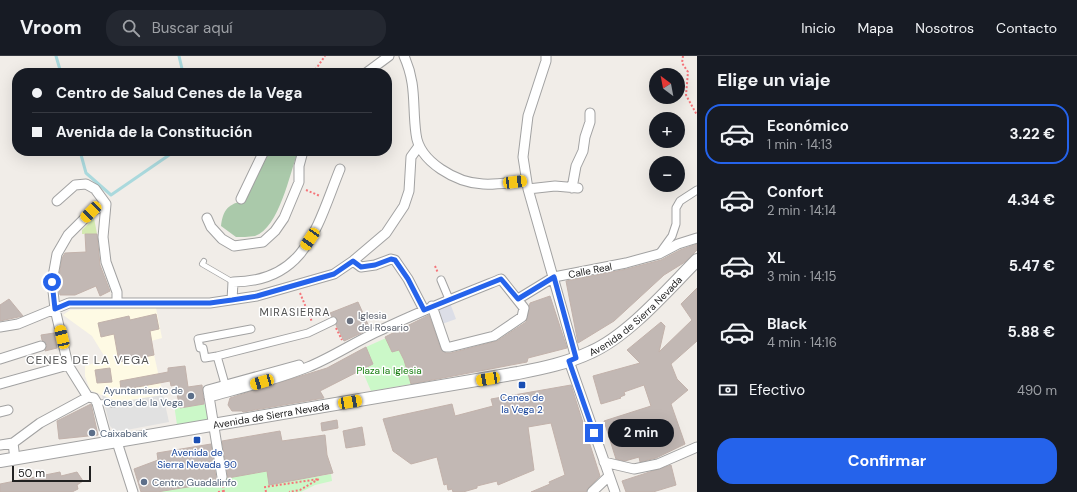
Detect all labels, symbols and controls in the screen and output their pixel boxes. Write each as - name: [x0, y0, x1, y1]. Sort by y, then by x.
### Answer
- search box: [106, 10, 386, 46]
- text: Vroom: [20, 15, 82, 40]
- icon: search: [120, 17, 142, 39]
- text: Buscar aquí: [152, 18, 233, 38]
- text: Inicio: [801, 19, 836, 37]
- text: Mapa: [858, 19, 893, 37]
- text: Nosotros: [915, 19, 974, 37]
- text: Contacto: [996, 19, 1057, 37]
- north arrow: [649, 68, 685, 104]
- map controls: [649, 68, 685, 192]
- text: Elige un viaje: [717, 68, 831, 92]
- text: Centro de Salud Cenes de la Vega: [56, 83, 302, 103]
- button: +: [649, 112, 685, 148]
- icon: car: [719, 116, 755, 152]
- text: Económico: [767, 116, 849, 136]
- text: Avenida de la Constitución: [56, 122, 252, 142]
- text: 3.22 €: [1009, 124, 1055, 144]
- text: 1 min · 14:13: [767, 136, 832, 153]
- button: −: [649, 156, 685, 192]
- car: [502, 175, 528, 189]
- icon: car: [719, 182, 755, 218]
- text: Confort: [767, 182, 824, 202]
- text: 4.34 €: [1007, 190, 1055, 210]
- car: [78, 199, 104, 225]
- text: 2 min · 14:14: [767, 202, 836, 219]
- car: [298, 226, 322, 252]
- icon: car: [719, 248, 755, 284]
- text: XL: [767, 248, 785, 268]
- text: 5.47 €: [1009, 256, 1055, 276]
- street label: Calle Real: [567, 260, 613, 281]
- text: 3 min · 14:15: [767, 268, 836, 285]
- route start: [43, 273, 61, 291]
- street label: Avenida de Sierra Nevada: [587, 273, 685, 359]
- district label: MIRASIERRA: [259, 305, 331, 319]
- place label: Iglesia del Rosario: [358, 309, 409, 334]
- icon: car: [719, 314, 755, 350]
- text: Black: [767, 314, 807, 334]
- marker: Iglesia del Rosario: [345, 316, 355, 326]
- text: 5.88 €: [1008, 322, 1055, 342]
- car: [53, 324, 71, 350]
- text: 4 min · 14:16: [767, 334, 837, 351]
- district label: CENES DE LA VEGA: [26, 352, 150, 368]
- park label: Plaza la Iglesia: [356, 364, 422, 377]
- car: [475, 371, 501, 387]
- car: [249, 373, 275, 391]
- icon: cash: [717, 379, 739, 401]
- marker: Cenes de la Vega 2: [517, 380, 527, 390]
- text: Efectivo: [749, 380, 805, 400]
- text: 490 m: [1017, 382, 1057, 399]
- place label: Ayuntamiento de Cenes de la Vega: [103, 384, 183, 409]
- marker: Ayuntamiento de Cenes de la Vega: [186, 391, 196, 401]
- place label: Cenes de la Vega 2: [500, 391, 544, 416]
- car: [337, 394, 363, 410]
- street label: Avenida de Sierra Nevada: [212, 399, 331, 432]
- callout: 2 min: [608, 419, 674, 447]
- route end: [585, 424, 603, 442]
- text: 2 min: [624, 424, 658, 441]
- place label: Caixabank: [100, 427, 148, 440]
- marker: Caixabank: [87, 428, 97, 438]
- marker: Avenida de Sierra Nevada 90: [192, 435, 202, 445]
- button: Confirmar: [717, 438, 1057, 484]
- place label: Avenida de Sierra Nevada 90: [157, 446, 237, 471]
- scale bar: [12, 464, 91, 483]
- text: 50 m: [18, 466, 45, 480]
- place label: Centro Guadalinfo: [152, 476, 237, 489]
- marker: Centro Guadalinfo: [139, 477, 149, 487]

